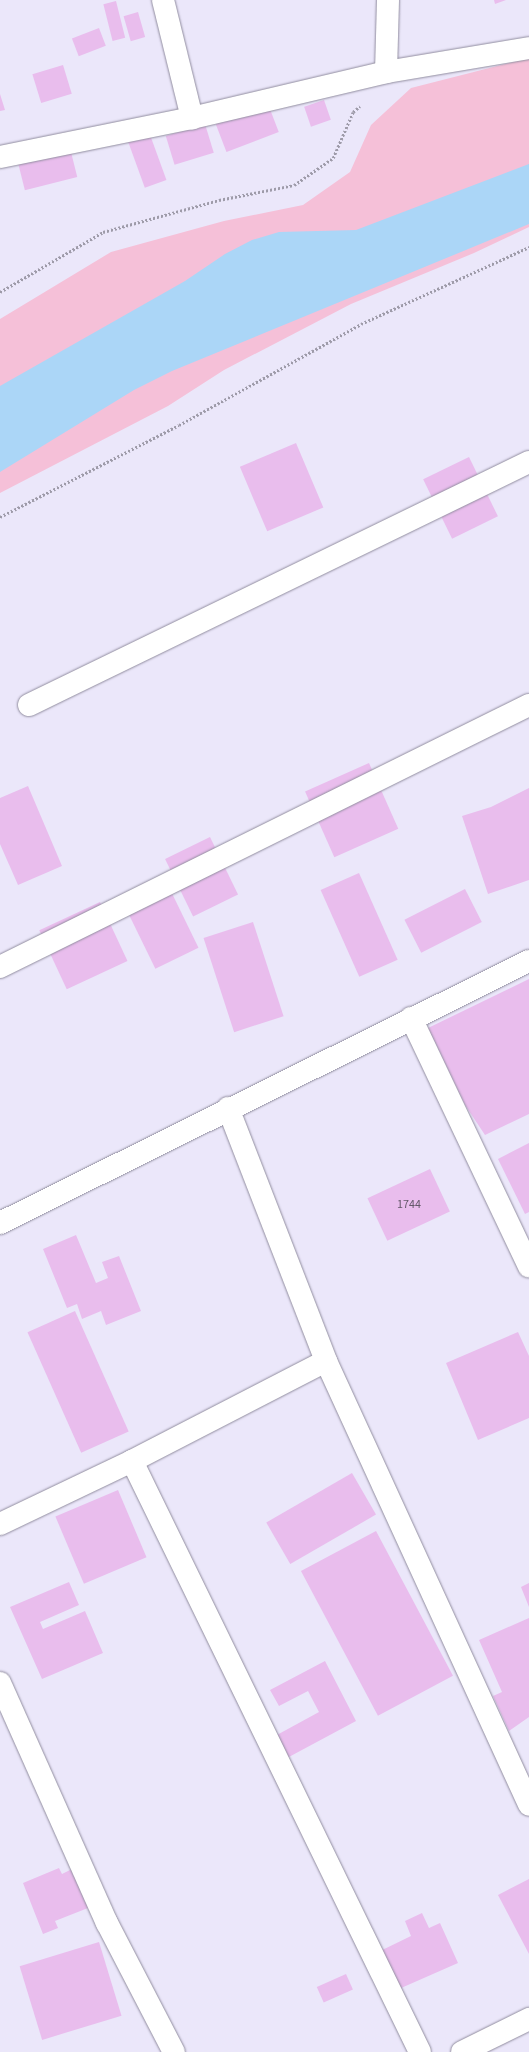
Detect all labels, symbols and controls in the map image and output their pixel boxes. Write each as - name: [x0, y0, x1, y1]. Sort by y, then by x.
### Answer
- house number: 1744: [397, 1198, 421, 1212]

